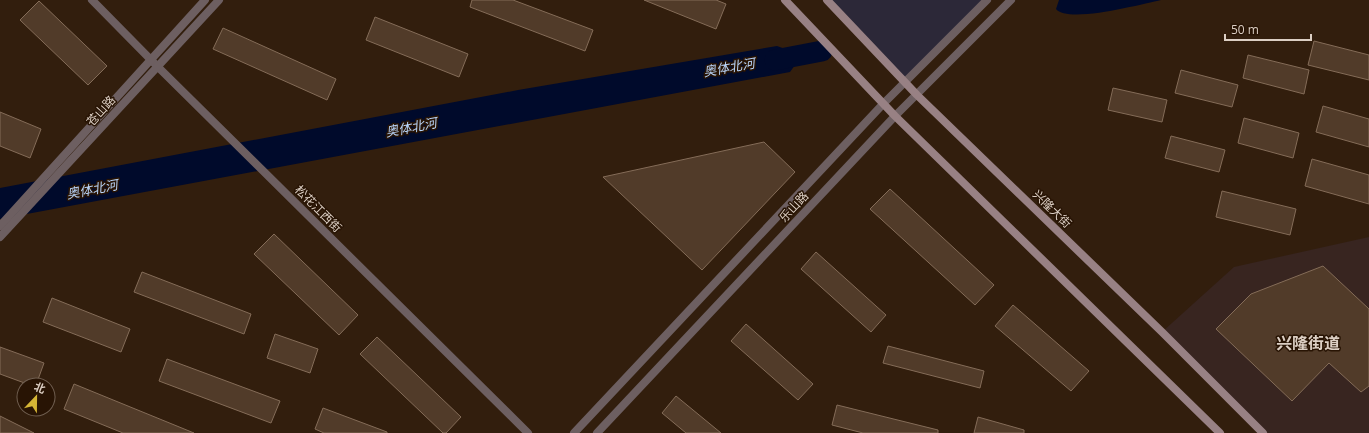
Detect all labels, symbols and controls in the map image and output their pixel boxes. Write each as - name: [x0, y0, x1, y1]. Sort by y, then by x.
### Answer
- scale bar: [1225, 16, 1311, 42]
- text: 50 m: [1231, 21, 1259, 38]
- water label: 奥体北河: [702, 53, 759, 80]
- street label: 苍山路: [82, 92, 119, 130]
- water label: 奥体北河: [384, 113, 441, 141]
- water label: 奥体北河: [65, 175, 122, 203]
- street label: 松花江西街: [291, 181, 346, 236]
- street label: 兴隆大街: [1029, 186, 1076, 231]
- street label: 乐山路: [775, 188, 812, 226]
- district label: 兴隆街道: [1276, 332, 1340, 354]
- north arrow: [16, 377, 56, 417]
- text: 北: [32, 378, 48, 396]

